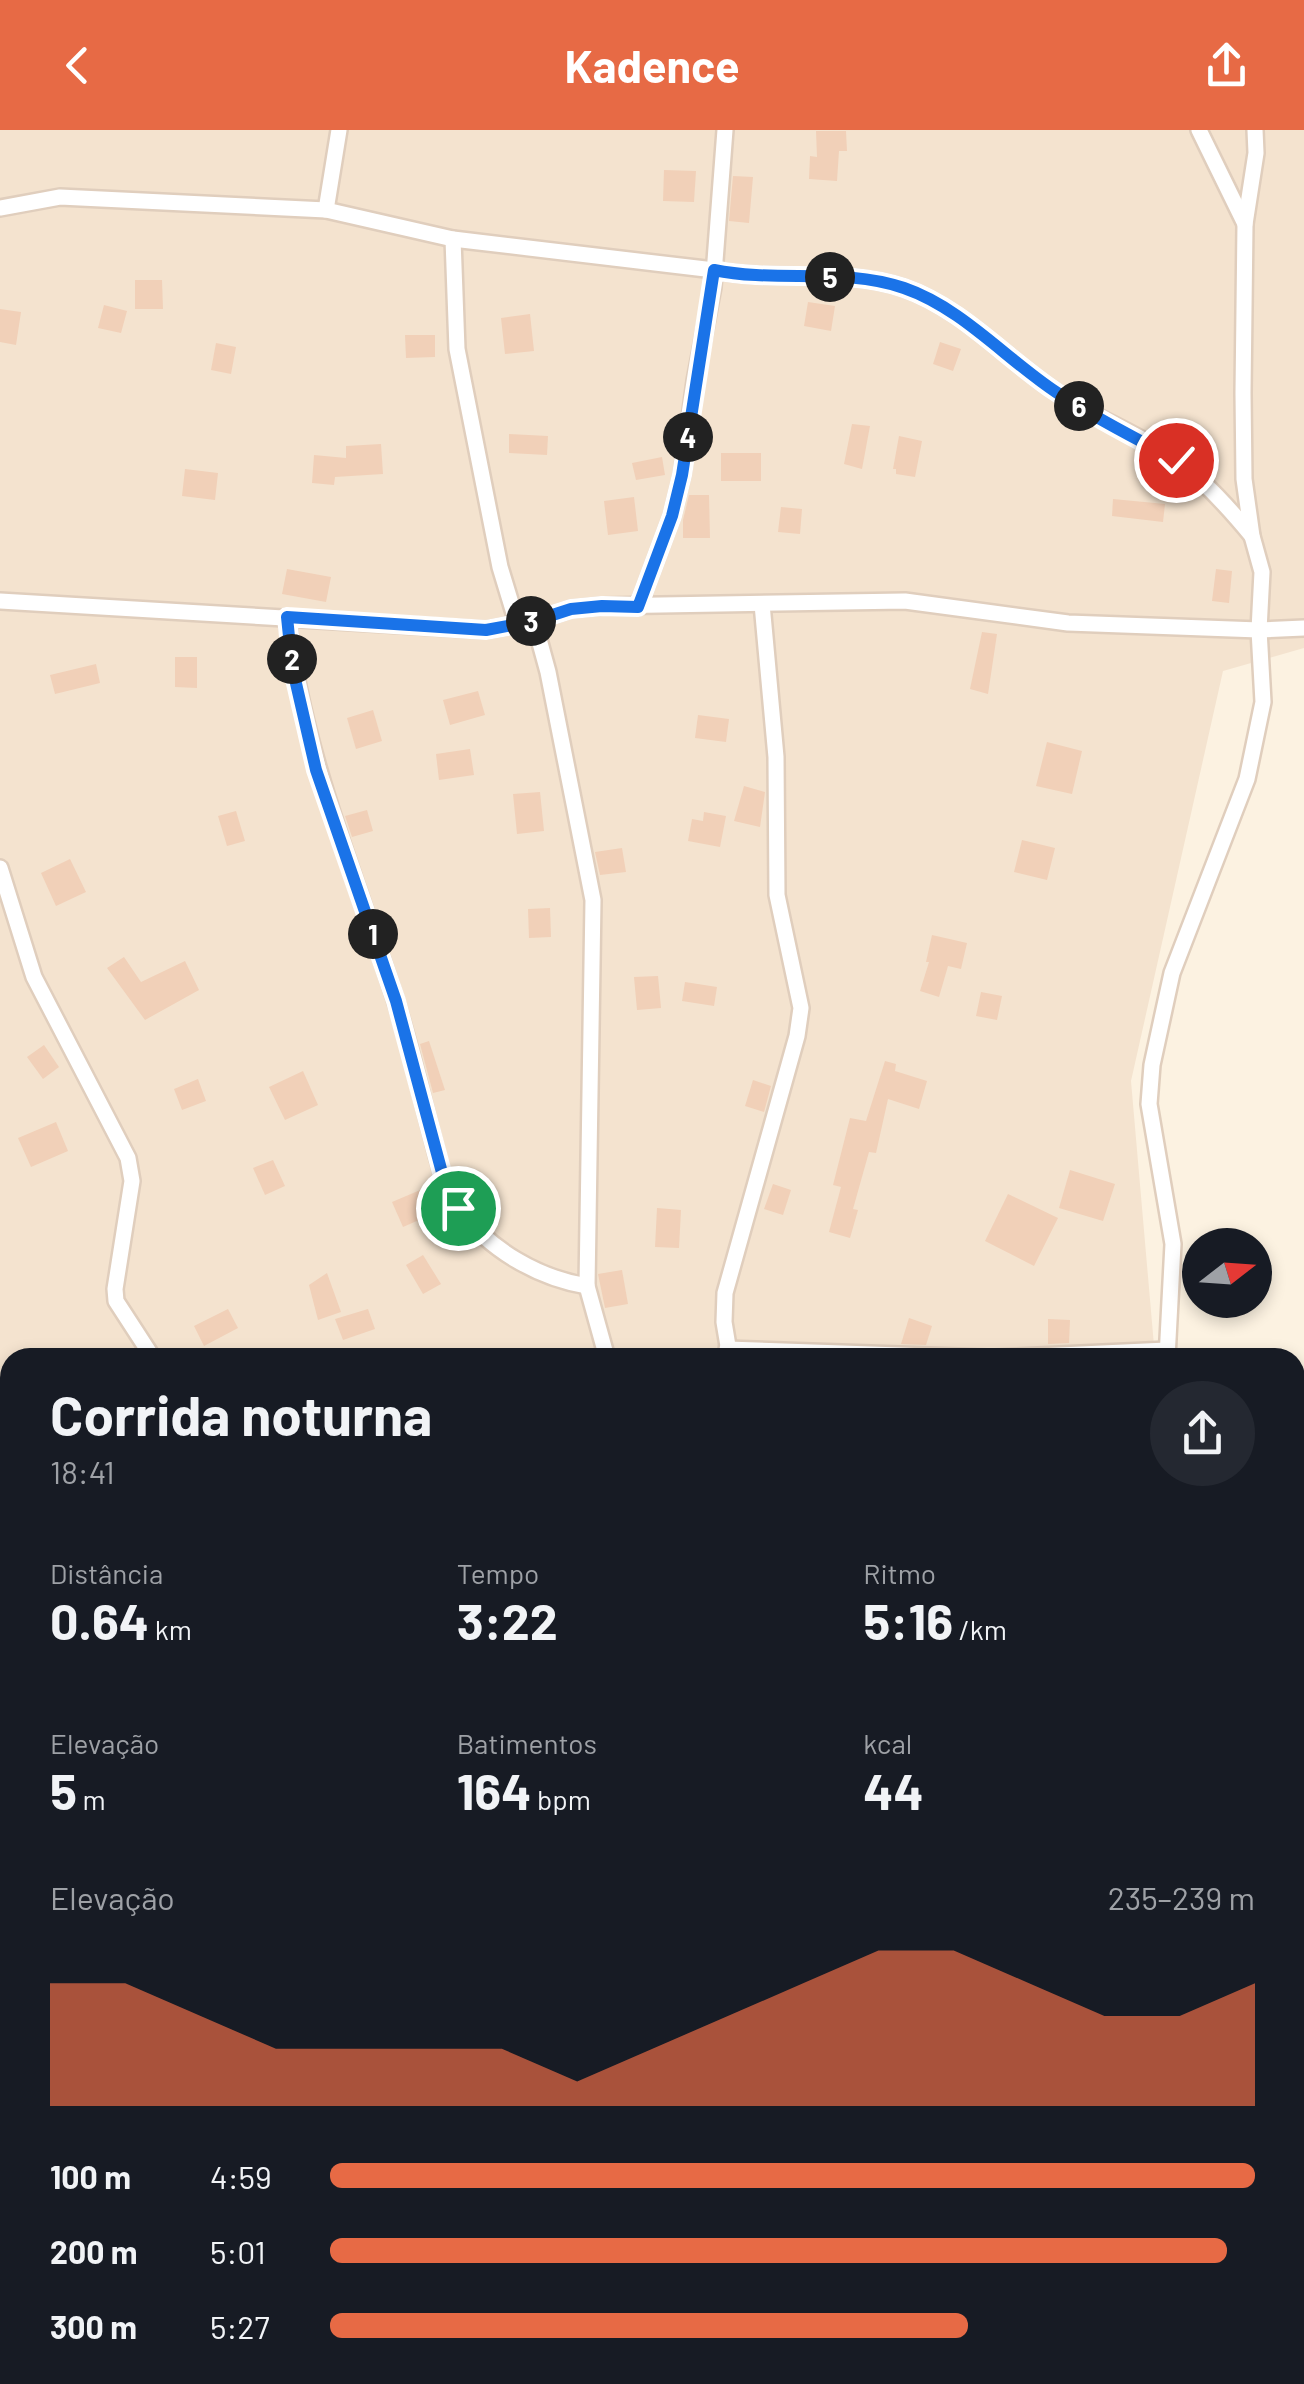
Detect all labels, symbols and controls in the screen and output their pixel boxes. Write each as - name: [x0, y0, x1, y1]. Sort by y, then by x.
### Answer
- icon: back: [50, 38, 105, 93]
- text: Kadence: [565, 38, 739, 92]
- icon: share: [1199, 38, 1254, 93]
- pin: 5: [805, 252, 855, 302]
- text: 5: [822, 260, 838, 294]
- pin: 6: [1054, 381, 1104, 431]
- text: 6: [1071, 389, 1087, 423]
- pin: 4: [663, 412, 713, 462]
- pin: [1134, 418, 1219, 503]
- text: 4: [680, 420, 696, 454]
- icon: check: [1149, 433, 1204, 488]
- pin: 3: [506, 596, 556, 646]
- text: 3: [523, 604, 539, 638]
- pin: 2: [267, 634, 317, 684]
- text: 2: [284, 642, 300, 676]
- pin: 1: [348, 909, 398, 959]
- text: 1: [368, 917, 378, 951]
- pin: [416, 1166, 501, 1251]
- icon: arrive: [431, 1181, 486, 1236]
- north arrow: [1182, 1228, 1272, 1318]
- map controls: [1182, 1228, 1272, 1318]
- text: Corrida noturna: [50, 1381, 432, 1447]
- button: share: [1150, 1381, 1255, 1486]
- text: 18:41: [50, 1452, 115, 1490]
- text: Distância: [50, 1556, 163, 1590]
- text: Tempo: [457, 1556, 539, 1590]
- text: Ritmo: [863, 1556, 936, 1590]
- text: 0.64: [50, 1590, 149, 1650]
- text: 3:22: [457, 1590, 558, 1650]
- text: 5:16: [863, 1590, 953, 1650]
- text: km: [149, 1612, 192, 1646]
- text: /km: [953, 1612, 1007, 1646]
- text: Elevação: [50, 1726, 159, 1760]
- text: Batimentos: [457, 1726, 597, 1760]
- text: kcal: [863, 1726, 912, 1760]
- text: 5: [50, 1760, 77, 1820]
- text: 164: [457, 1760, 531, 1820]
- text: 44: [863, 1760, 924, 1820]
- text: m: [77, 1782, 106, 1816]
- text: bpm: [531, 1782, 591, 1816]
- text: Elevação: [50, 1878, 175, 1916]
- text: 235–239 m: [1108, 1878, 1255, 1916]
- text: 100 m: [50, 2157, 131, 2195]
- text: 4:59: [210, 2157, 272, 2195]
- text: 200 m: [50, 2232, 138, 2270]
- text: 5:01: [210, 2232, 266, 2270]
- text: 300 m: [50, 2307, 137, 2345]
- text: 5:27: [210, 2307, 270, 2345]

